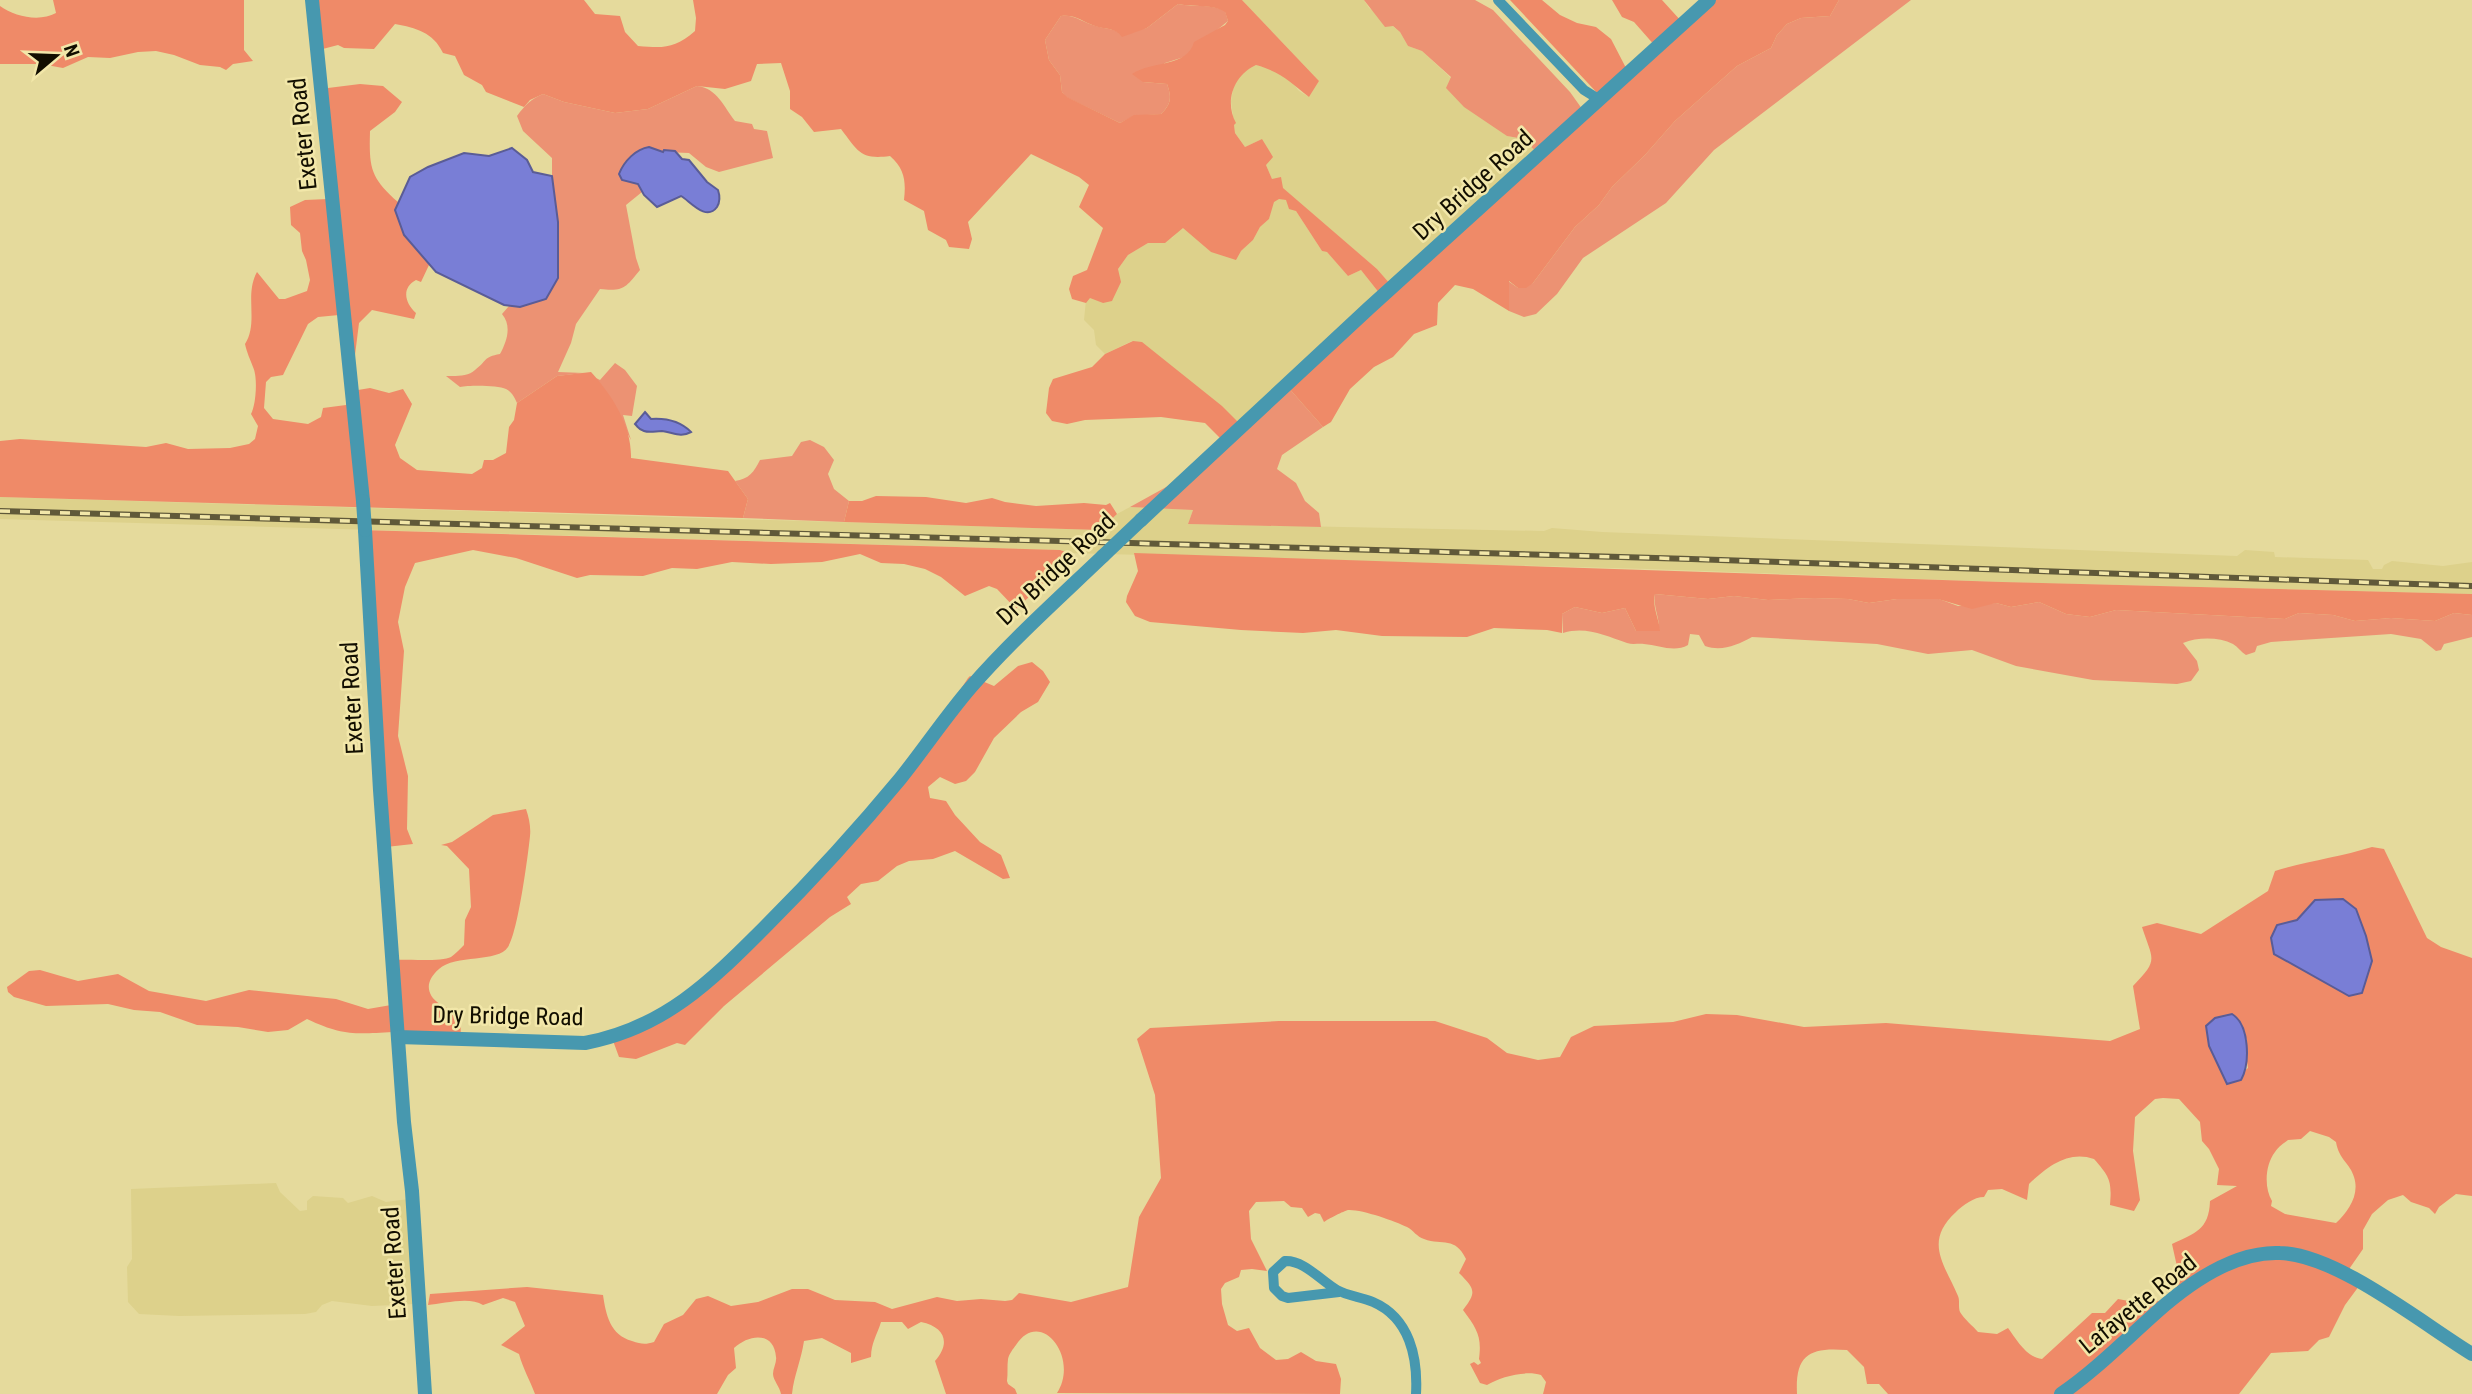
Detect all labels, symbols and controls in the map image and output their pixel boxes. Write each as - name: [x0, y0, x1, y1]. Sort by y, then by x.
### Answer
- north arrow: [21, 21, 91, 91]
- text: N: [59, 41, 84, 60]
- street label: Exeter Road: [283, 76, 323, 192]
- street label: Dry Bridge Road: [1407, 124, 1539, 246]
- street label: Dry Bridge Road: [991, 507, 1121, 631]
- street label: Exeter Road: [335, 641, 369, 755]
- street label: Dry Bridge Road: [432, 1001, 584, 1031]
- street label: Exeter Road: [376, 1206, 412, 1320]
- street label: Lafayette Road: [2074, 1248, 2202, 1360]

